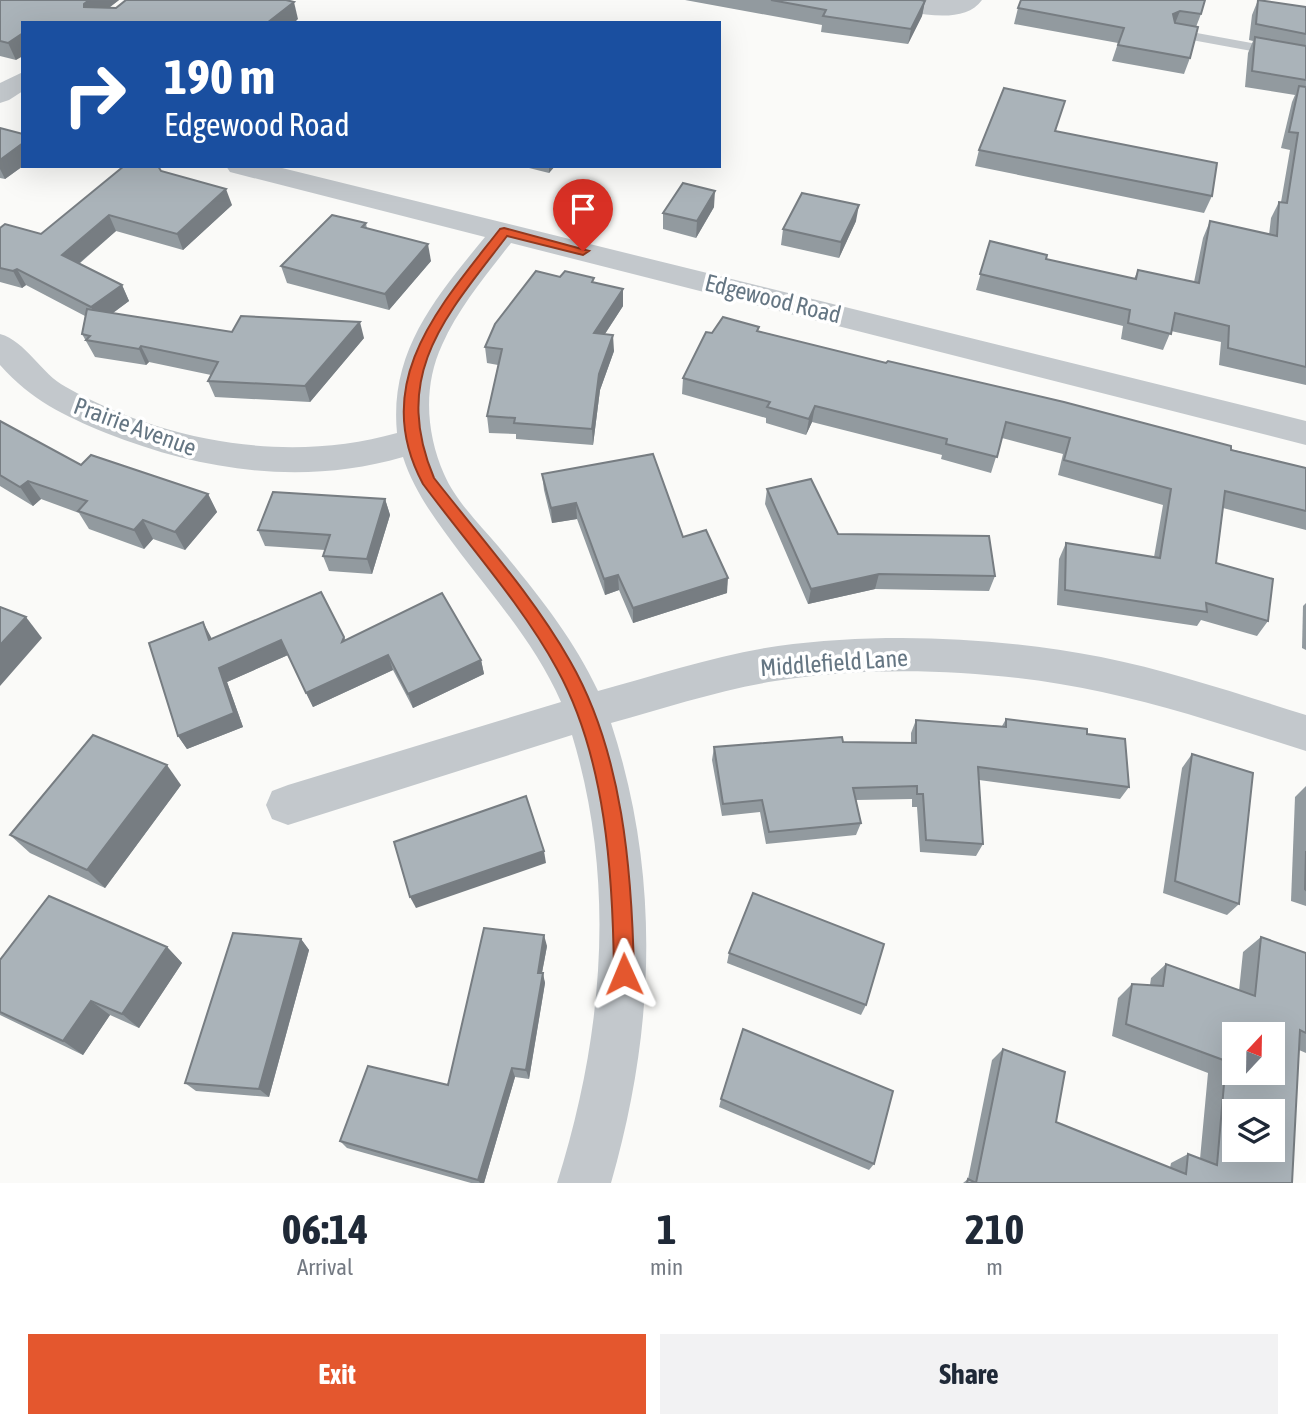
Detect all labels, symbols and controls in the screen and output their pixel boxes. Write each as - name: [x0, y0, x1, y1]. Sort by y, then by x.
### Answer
- text: 190 m: [164, 48, 275, 104]
- icon: right: [49, 49, 140, 140]
- text: Edgewood Road: [164, 106, 350, 143]
- pin: [553, 179, 613, 251]
- icon: arrive: [564, 190, 602, 228]
- street label: Edgewood Road: [702, 269, 844, 328]
- street label: Prairie Avenue: [70, 392, 200, 461]
- street label: Middlefield Lane: [759, 644, 909, 681]
- position arrow: [587, 937, 661, 1011]
- north arrow: [1222, 1022, 1284, 1085]
- map controls: [1222, 1022, 1285, 1162]
- button: layers: [1222, 1099, 1285, 1162]
- text: 06:14: [282, 1205, 368, 1253]
- text: 1: [657, 1205, 676, 1253]
- text: 210: [965, 1205, 1024, 1253]
- text: Arrival: [297, 1254, 353, 1280]
- text: min: [650, 1254, 683, 1280]
- text: m: [986, 1254, 1003, 1280]
- button: Exit: [28, 1334, 646, 1414]
- button: Share: [660, 1334, 1278, 1414]

